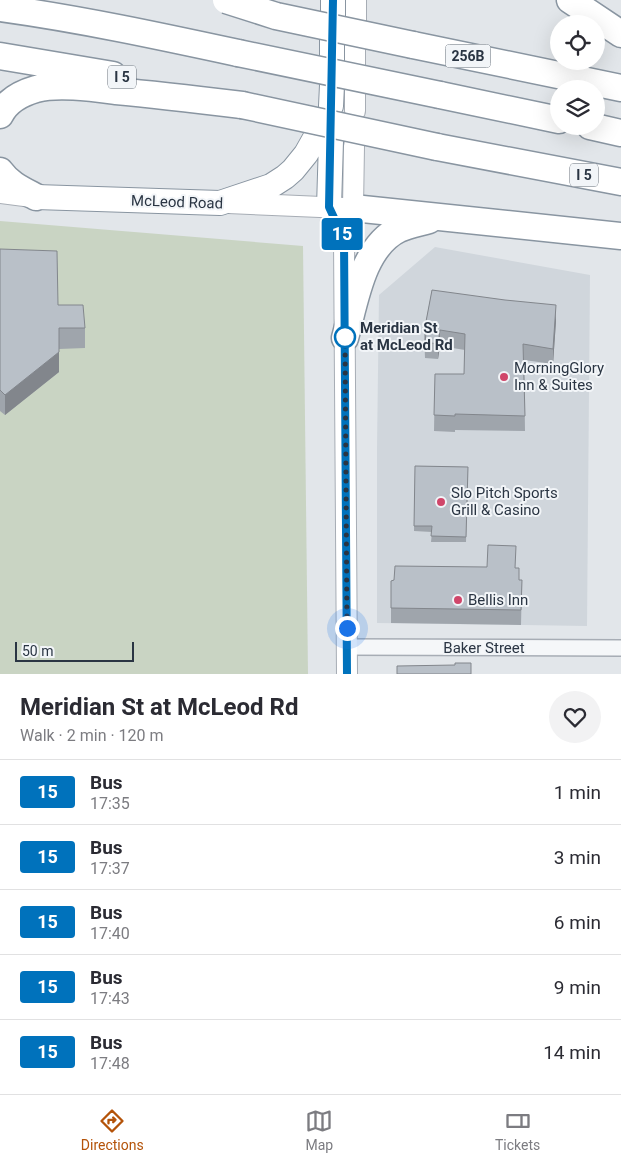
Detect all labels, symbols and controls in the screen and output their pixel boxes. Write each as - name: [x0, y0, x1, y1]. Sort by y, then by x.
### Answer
- map controls: [550, 15, 605, 135]
- button: locate: [550, 15, 605, 70]
- road number: 256B: [446, 44, 490, 68]
- road number: I 5: [108, 66, 136, 88]
- button: layers: [550, 80, 605, 135]
- road number: I 5: [570, 164, 598, 186]
- street label: McLeod Road: [131, 191, 223, 213]
- line badge: 15: [320, 218, 364, 250]
- text: 15: [332, 223, 352, 244]
- place label: Meridian St at McLeod Rd: [360, 319, 453, 354]
- marker: Meridian St at McLeod Rd: [334, 326, 356, 348]
- place label: MorningGlory Inn & Suites: [514, 359, 604, 394]
- marker: MorningGlory Inn & Suites: [498, 371, 510, 383]
- place label: Slo Pitch Sports Grill & Casino: [451, 484, 558, 519]
- marker: Slo Pitch Sports Grill & Casino: [435, 496, 447, 508]
- place label: Bellis Inn: [468, 591, 528, 609]
- marker: Bellis Inn: [452, 594, 464, 606]
- your location: [335, 616, 360, 641]
- scale bar: [15, 639, 134, 662]
- street label: Baker Street: [443, 639, 525, 657]
- text: 50 m: [22, 643, 54, 659]
- button: heart: [549, 691, 601, 743]
- text: Meridian St at McLeod Rd: [20, 693, 298, 721]
- text: Walk · 2 min · 120 m: [20, 726, 164, 745]
- text: Bus: [90, 771, 123, 794]
- text: 15: [37, 781, 58, 802]
- text: 1 min: [554, 781, 601, 804]
- text: 17:35: [90, 794, 130, 813]
- text: Bus: [90, 836, 123, 859]
- text: 15: [37, 846, 58, 867]
- text: 3 min: [554, 846, 601, 869]
- text: 17:37: [90, 859, 130, 878]
- text: Bus: [90, 901, 123, 924]
- text: 15: [37, 911, 58, 932]
- text: 6 min: [554, 911, 601, 934]
- text: 17:40: [90, 924, 130, 943]
- text: Bus: [90, 966, 123, 989]
- text: 15: [37, 976, 58, 997]
- text: 9 min: [554, 976, 601, 999]
- text: 17:43: [90, 989, 130, 1008]
- text: Bus: [90, 1031, 123, 1054]
- text: 15: [37, 1041, 58, 1062]
- text: 14 min: [543, 1041, 601, 1064]
- text: 17:48: [90, 1054, 130, 1073]
- tab: Directions: [81, 1107, 144, 1153]
- tab: Map: [305, 1107, 333, 1153]
- tab: Tickets: [495, 1107, 540, 1153]

